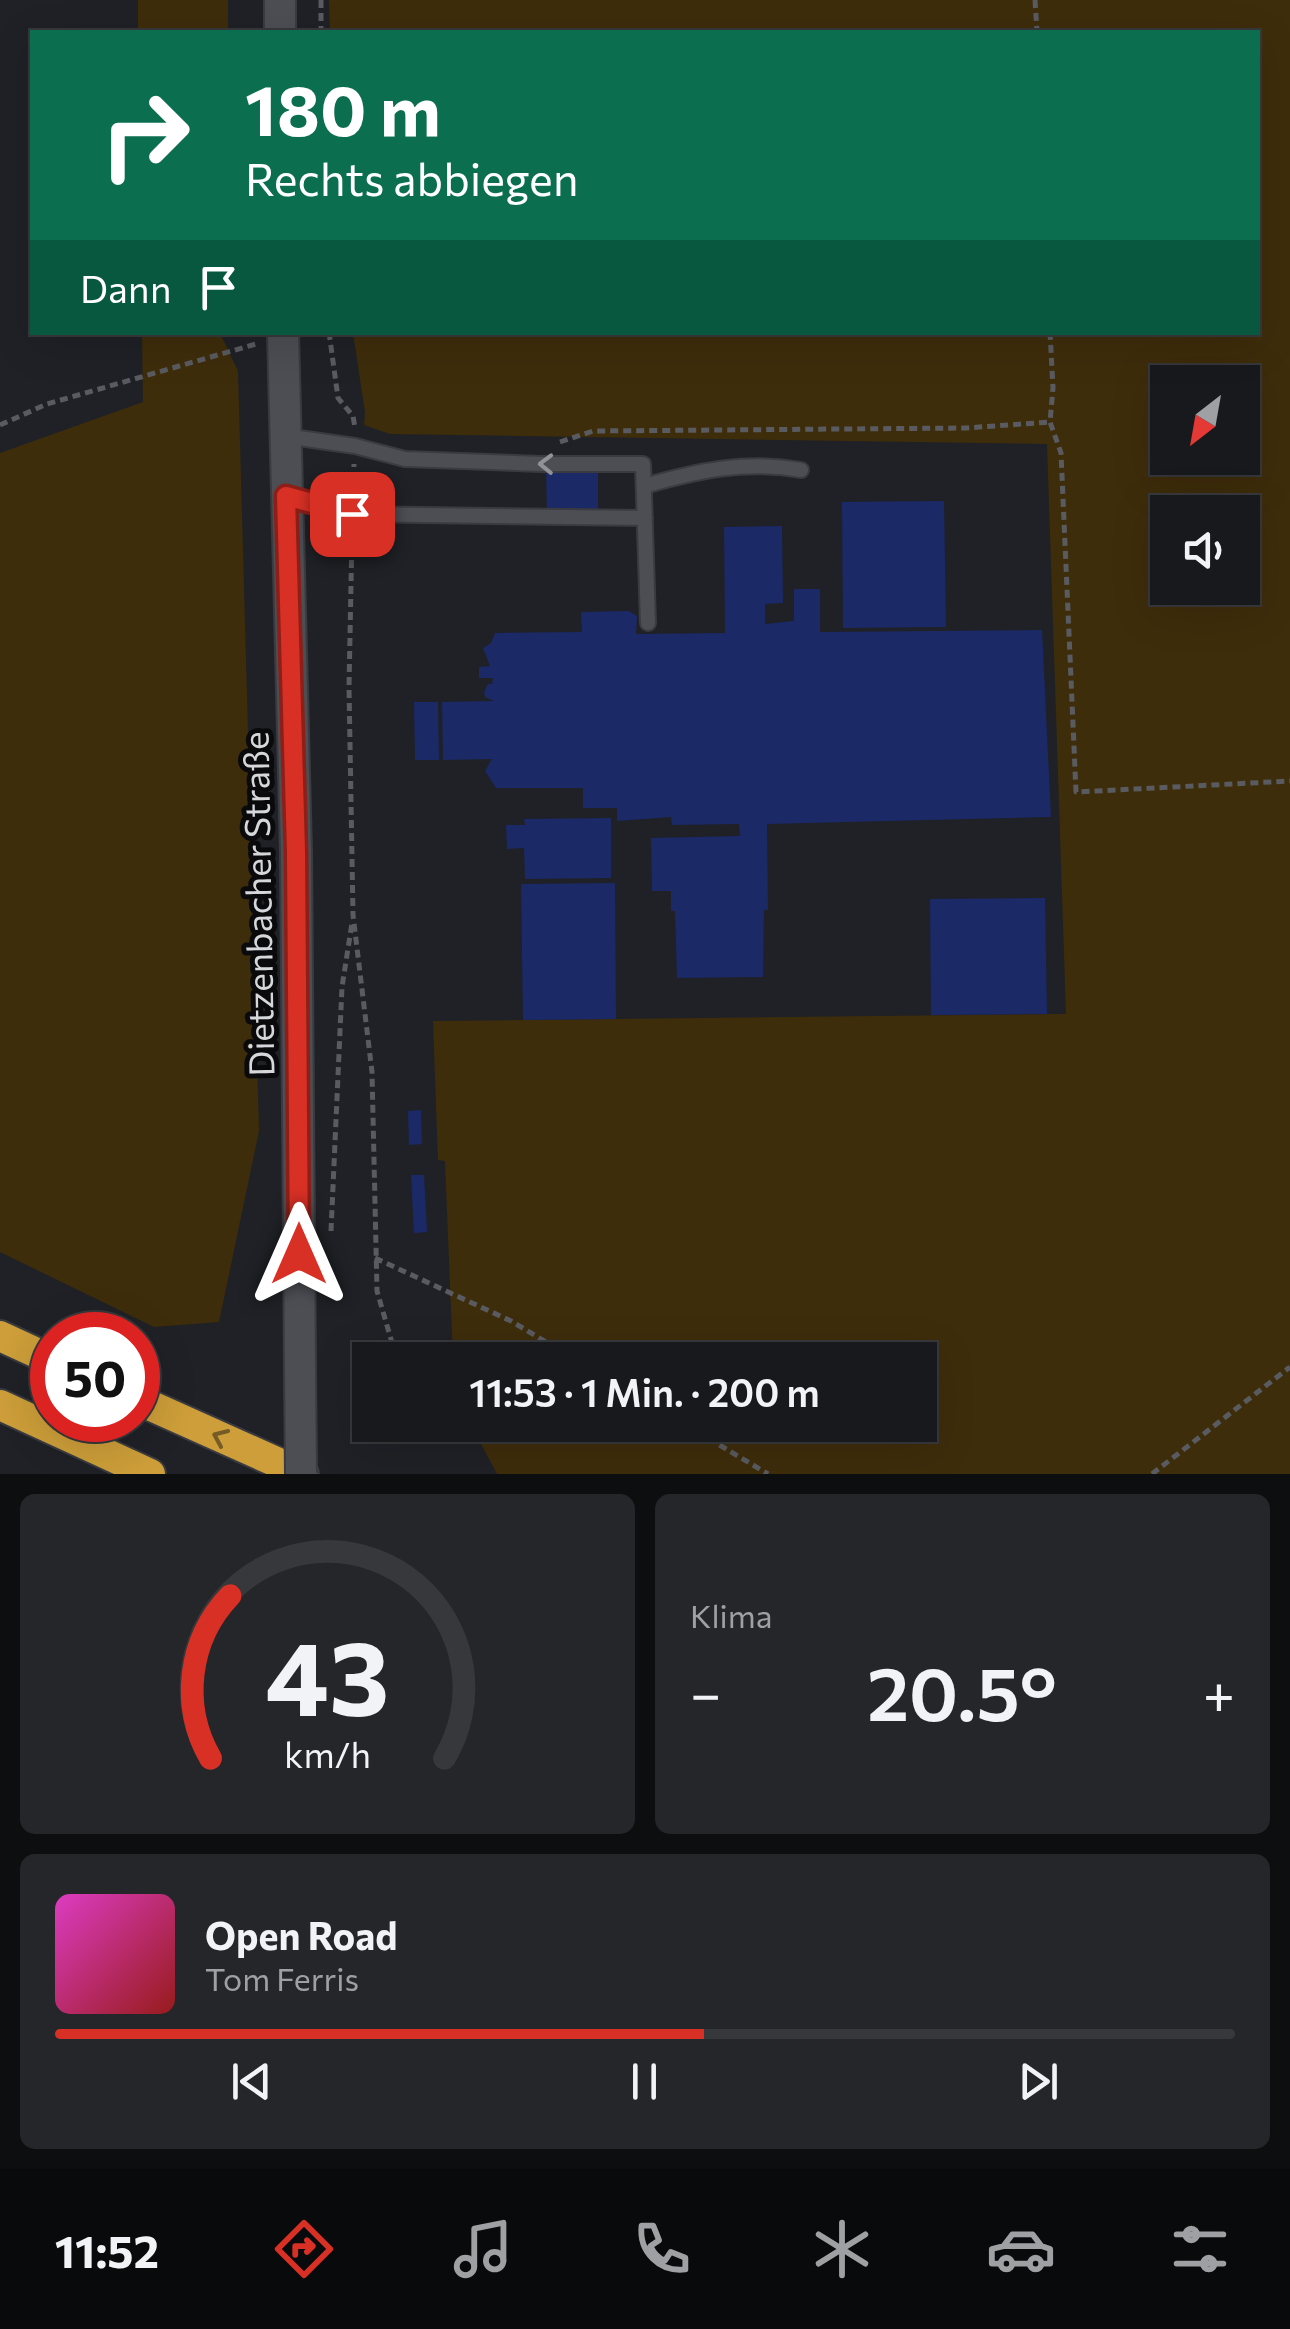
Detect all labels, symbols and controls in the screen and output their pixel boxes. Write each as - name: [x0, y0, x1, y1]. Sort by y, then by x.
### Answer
- text: 180 m: [245, 65, 441, 150]
- icon: right: [80, 70, 210, 200]
- text: Rechts abbiegen: [245, 150, 579, 205]
- icon: arrive: [191, 260, 246, 315]
- text: Dann: [80, 264, 171, 311]
- north arrow: [1150, 365, 1260, 475]
- map controls: [1150, 365, 1260, 605]
- one-way arrow: [537, 453, 552, 475]
- pin: [310, 472, 395, 557]
- icon: arrive: [325, 487, 380, 542]
- button: sound: [1150, 495, 1260, 605]
- street label: Dietzenbacher Straße: [232, 731, 282, 1077]
- position arrow: [247, 1202, 351, 1306]
- speed limit sign: 50: [30, 1312, 160, 1442]
- text: 11:53 · 1 Min. · 200 m: [469, 1368, 820, 1415]
- one-way arrow: [212, 1429, 230, 1449]
- text: Klima: [690, 1595, 772, 1635]
- text: 43: [265, 1610, 390, 1737]
- text: 20.5°: [867, 1645, 1057, 1736]
- text: −: [690, 1658, 721, 1725]
- text: +: [1203, 1658, 1235, 1725]
- text: km/h: [284, 1732, 371, 1775]
- text: Open Road: [205, 1911, 398, 1958]
- text: Tom Ferris: [205, 1958, 359, 1998]
- icon: previous: [224, 2054, 279, 2109]
- icon: pause: [617, 2054, 672, 2109]
- icon: next: [1011, 2054, 1066, 2109]
- icon: directions: [269, 2214, 339, 2284]
- icon: music: [448, 2214, 518, 2284]
- icon: phone: [627, 2214, 697, 2284]
- icon: climate: [807, 2214, 877, 2284]
- icon: car: [986, 2214, 1056, 2284]
- icon: filters: [1165, 2214, 1235, 2284]
- text: 11:52: [55, 2222, 159, 2277]

